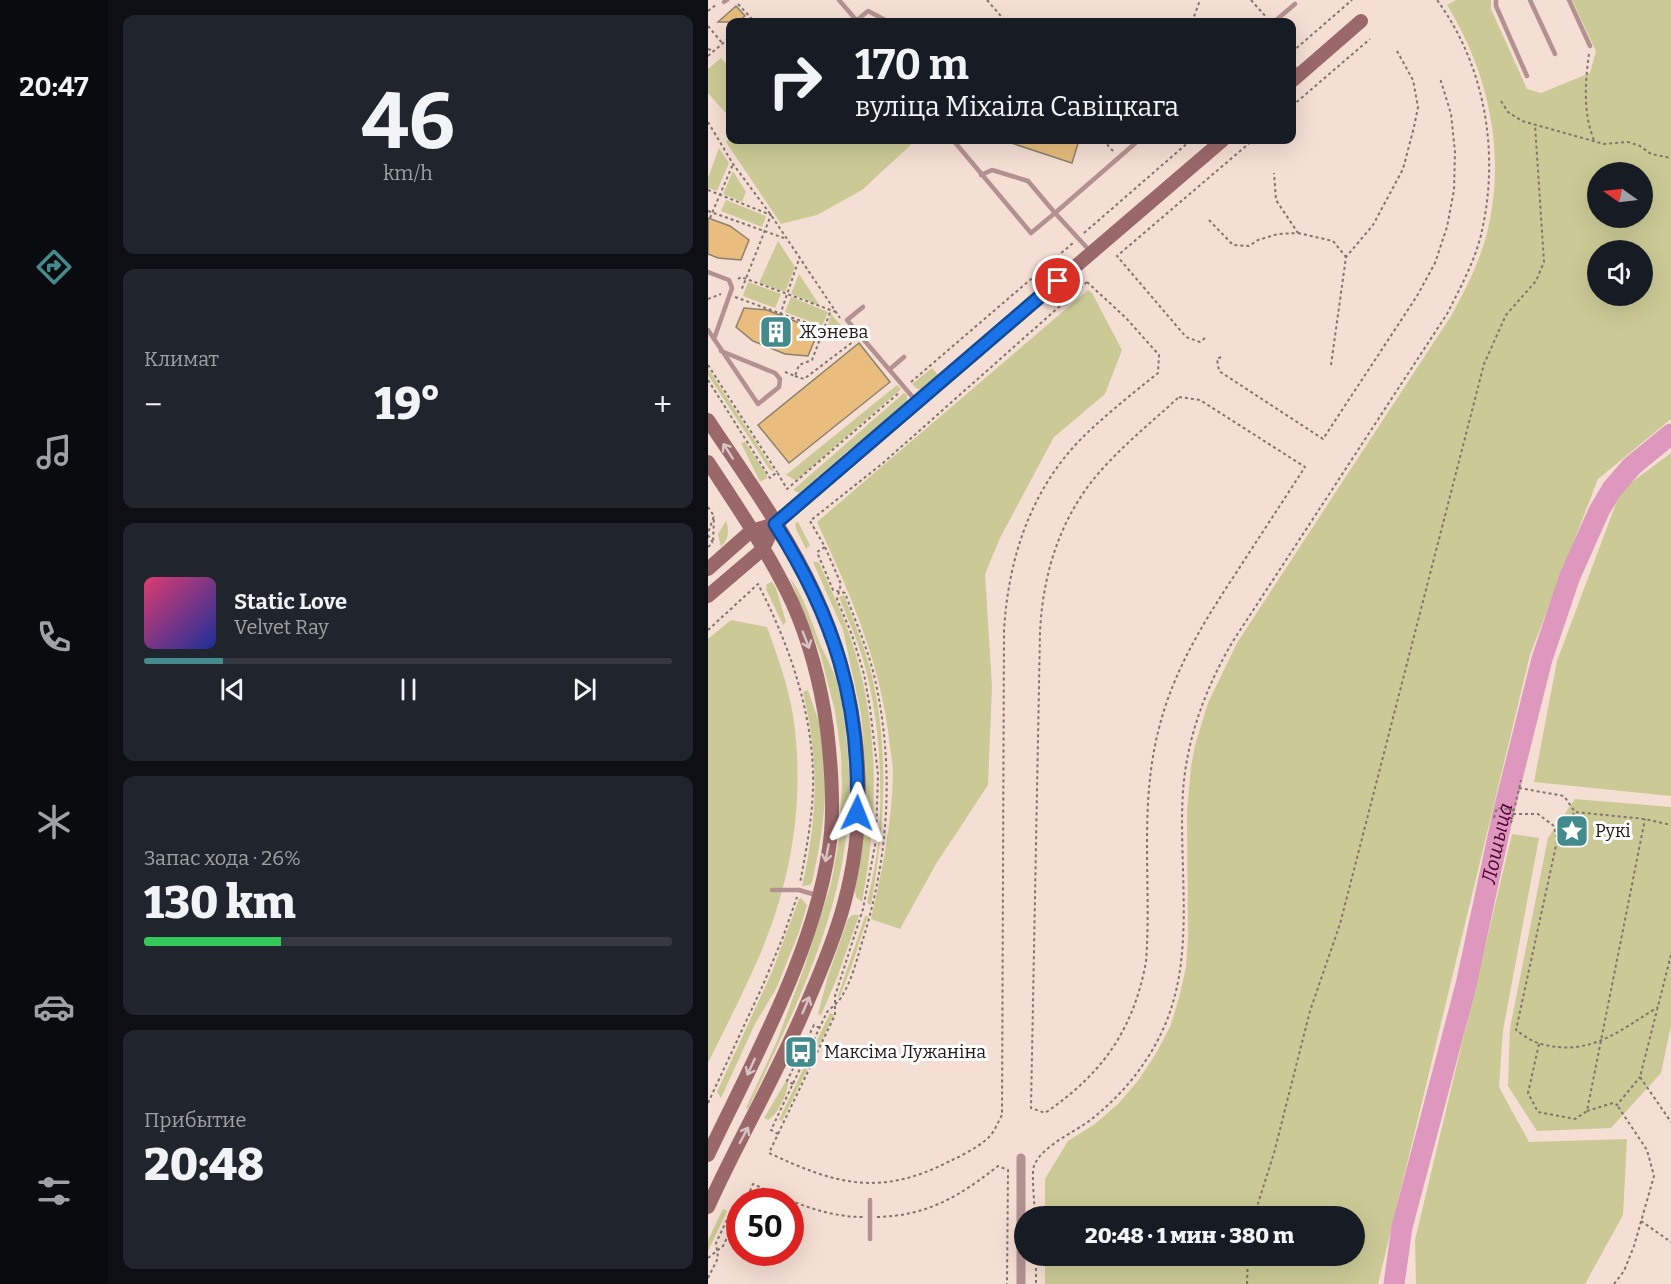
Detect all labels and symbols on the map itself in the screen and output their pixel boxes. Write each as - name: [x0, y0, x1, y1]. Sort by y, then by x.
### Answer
- north arrow: [1587, 162, 1653, 228]
- pin: [1032, 255, 1083, 306]
- building icon: Жэнева: [758, 314, 794, 350]
- place label: Жэнева: [799, 321, 869, 343]
- one-way arrow: [722, 443, 734, 460]
- one-way arrow: [802, 630, 813, 649]
- position arrow: [825, 781, 889, 845]
- water label: Лошыца: [1476, 800, 1517, 887]
- place icon: Рукі: [1554, 813, 1590, 849]
- place label: Рукі: [1595, 820, 1631, 842]
- one-way arrow: [821, 843, 832, 862]
- one-way arrow: [801, 997, 812, 1015]
- bus stop icon: Максіма Лужаніна: [783, 1034, 819, 1070]
- place label: Максіма Лужаніна: [824, 1041, 986, 1063]
- one-way arrow: [744, 1057, 756, 1075]
- one-way arrow: [738, 1127, 750, 1144]
- speed limit sign: 50: [726, 1188, 804, 1266]

